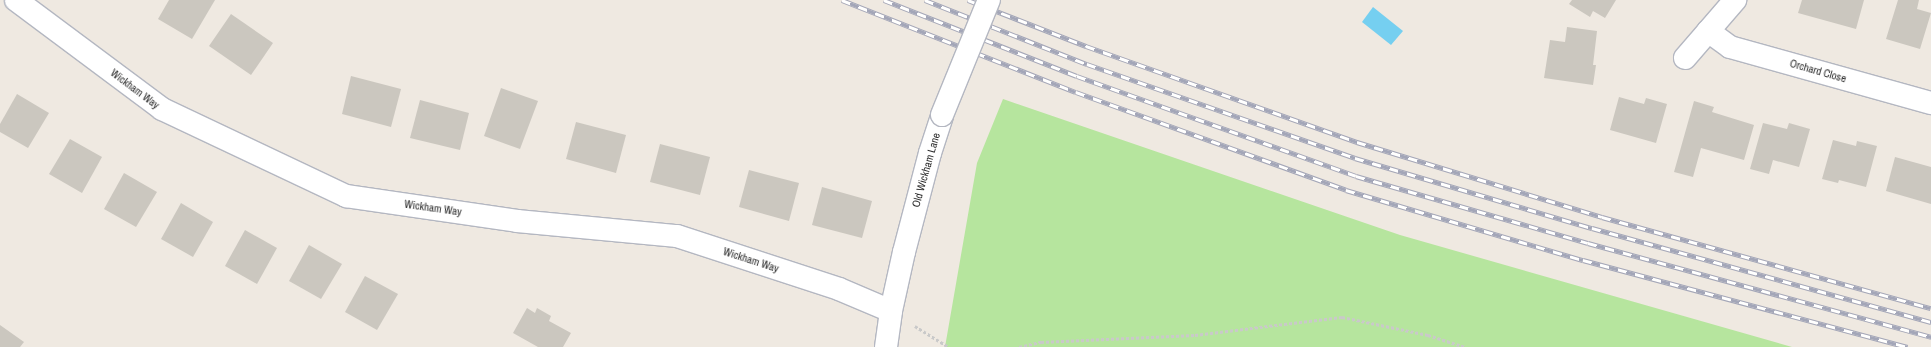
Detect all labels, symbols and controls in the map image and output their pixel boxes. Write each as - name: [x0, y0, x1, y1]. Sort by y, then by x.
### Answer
- street label: Orchard Close: [1788, 57, 1848, 85]
- street label: Wickham Way: [108, 66, 162, 112]
- street label: Old Wickham Lane: [909, 131, 943, 209]
- street label: Wickham Way: [403, 197, 463, 219]
- street label: Wickham Way: [721, 245, 781, 275]

